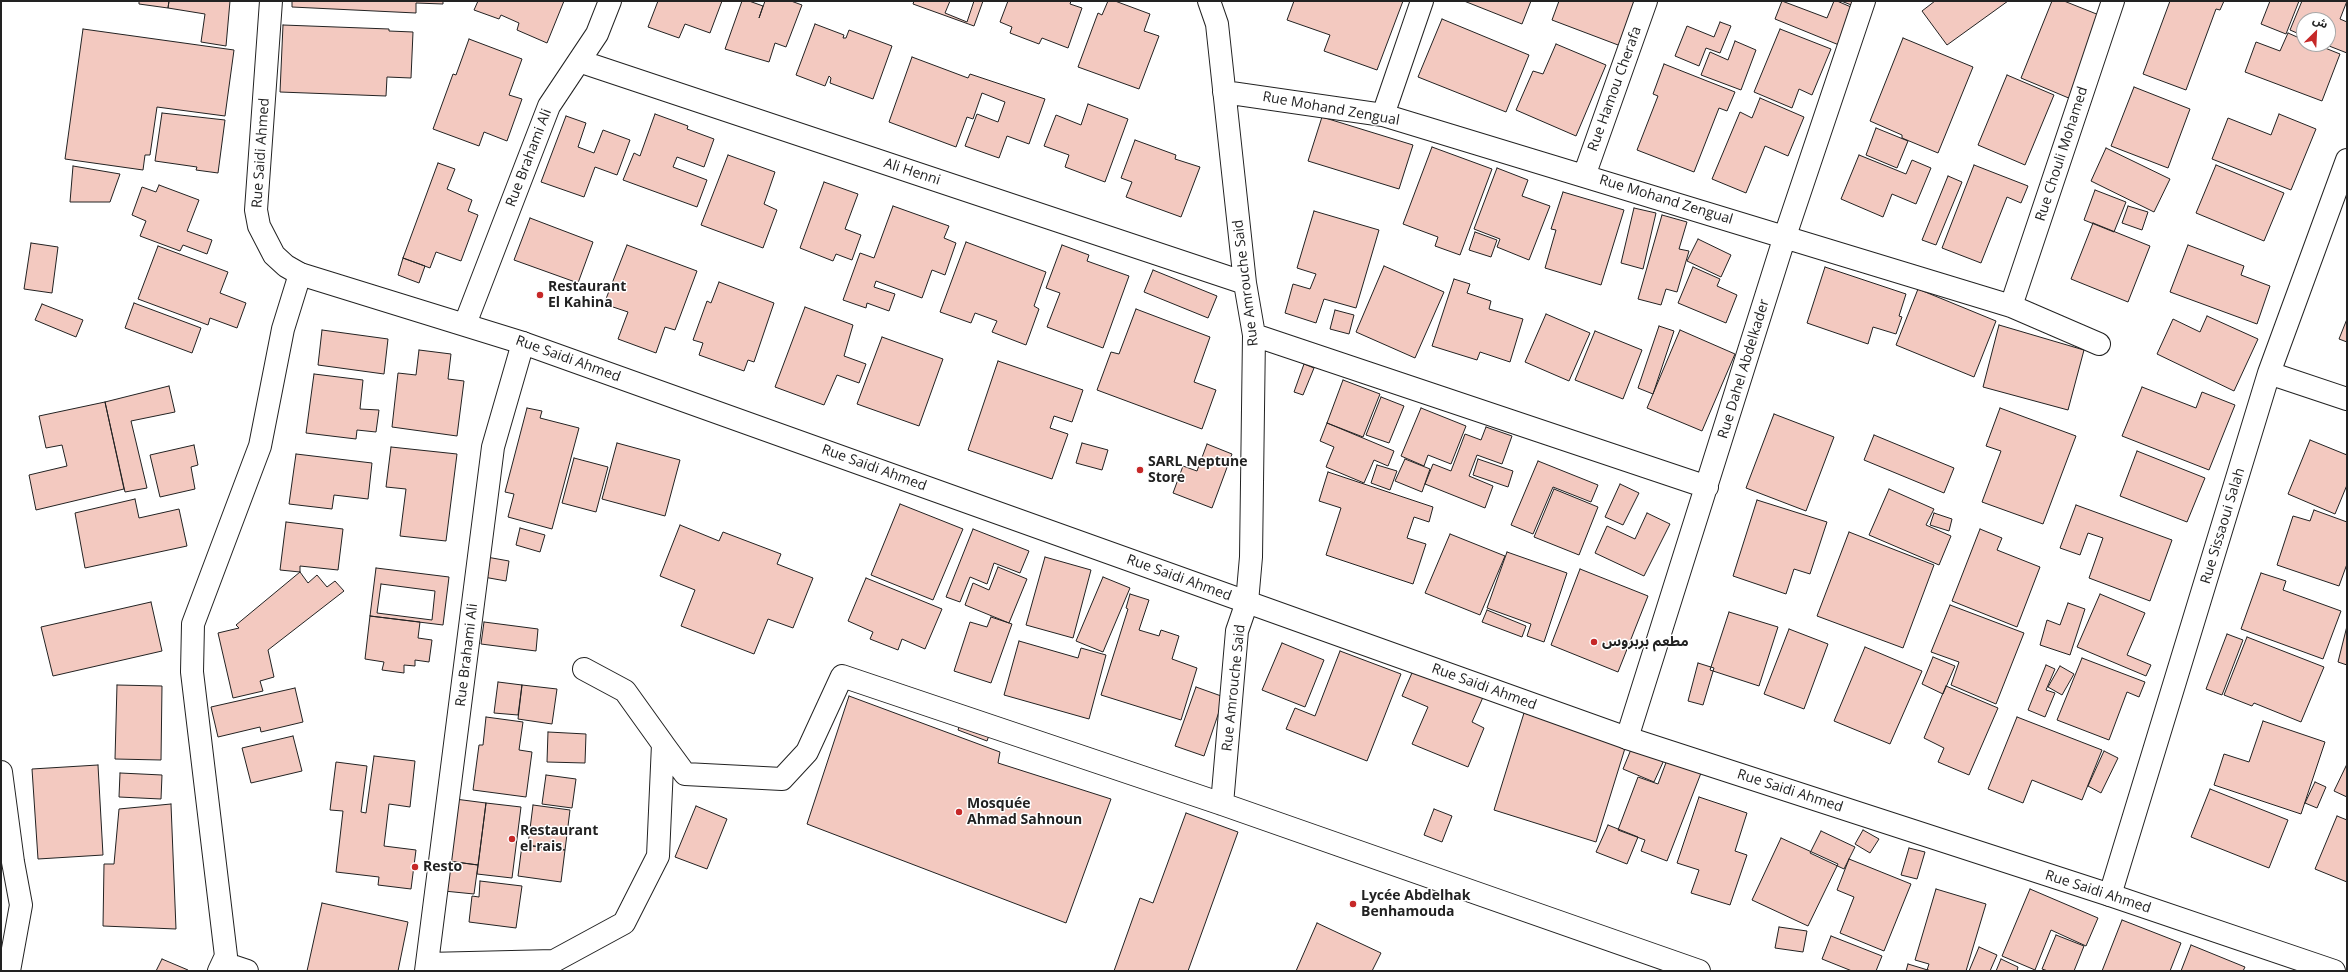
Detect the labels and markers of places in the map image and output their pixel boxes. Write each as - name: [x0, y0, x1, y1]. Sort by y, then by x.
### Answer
- place label: Restaurant El Kahina: [548, 279, 626, 312]
- marker: Restaurant El Kahina: [535, 290, 545, 300]
- place label: SARL Neptune Store: [1148, 454, 1247, 486]
- marker: SARL Neptune Store: [1135, 465, 1145, 475]
- place label: مطعم بربروس: [1602, 634, 1689, 650]
- marker: مطعم بربروس: [1589, 637, 1599, 647]
- place label: Mosquée Ahmad Sahnoun: [967, 796, 1082, 828]
- marker: Mosquée Ahmad Sahnoun: [954, 807, 964, 817]
- place label: Restaurant el rais: [520, 823, 598, 856]
- marker: Restaurant el rais: [507, 834, 517, 844]
- place label: Resto: [423, 859, 462, 875]
- marker: Resto: [410, 862, 420, 872]
- place label: Lycée Abdelhak Benhamouda: [1361, 888, 1471, 920]
- marker: Lycée Abdelhak Benhamouda: [1348, 899, 1358, 909]

